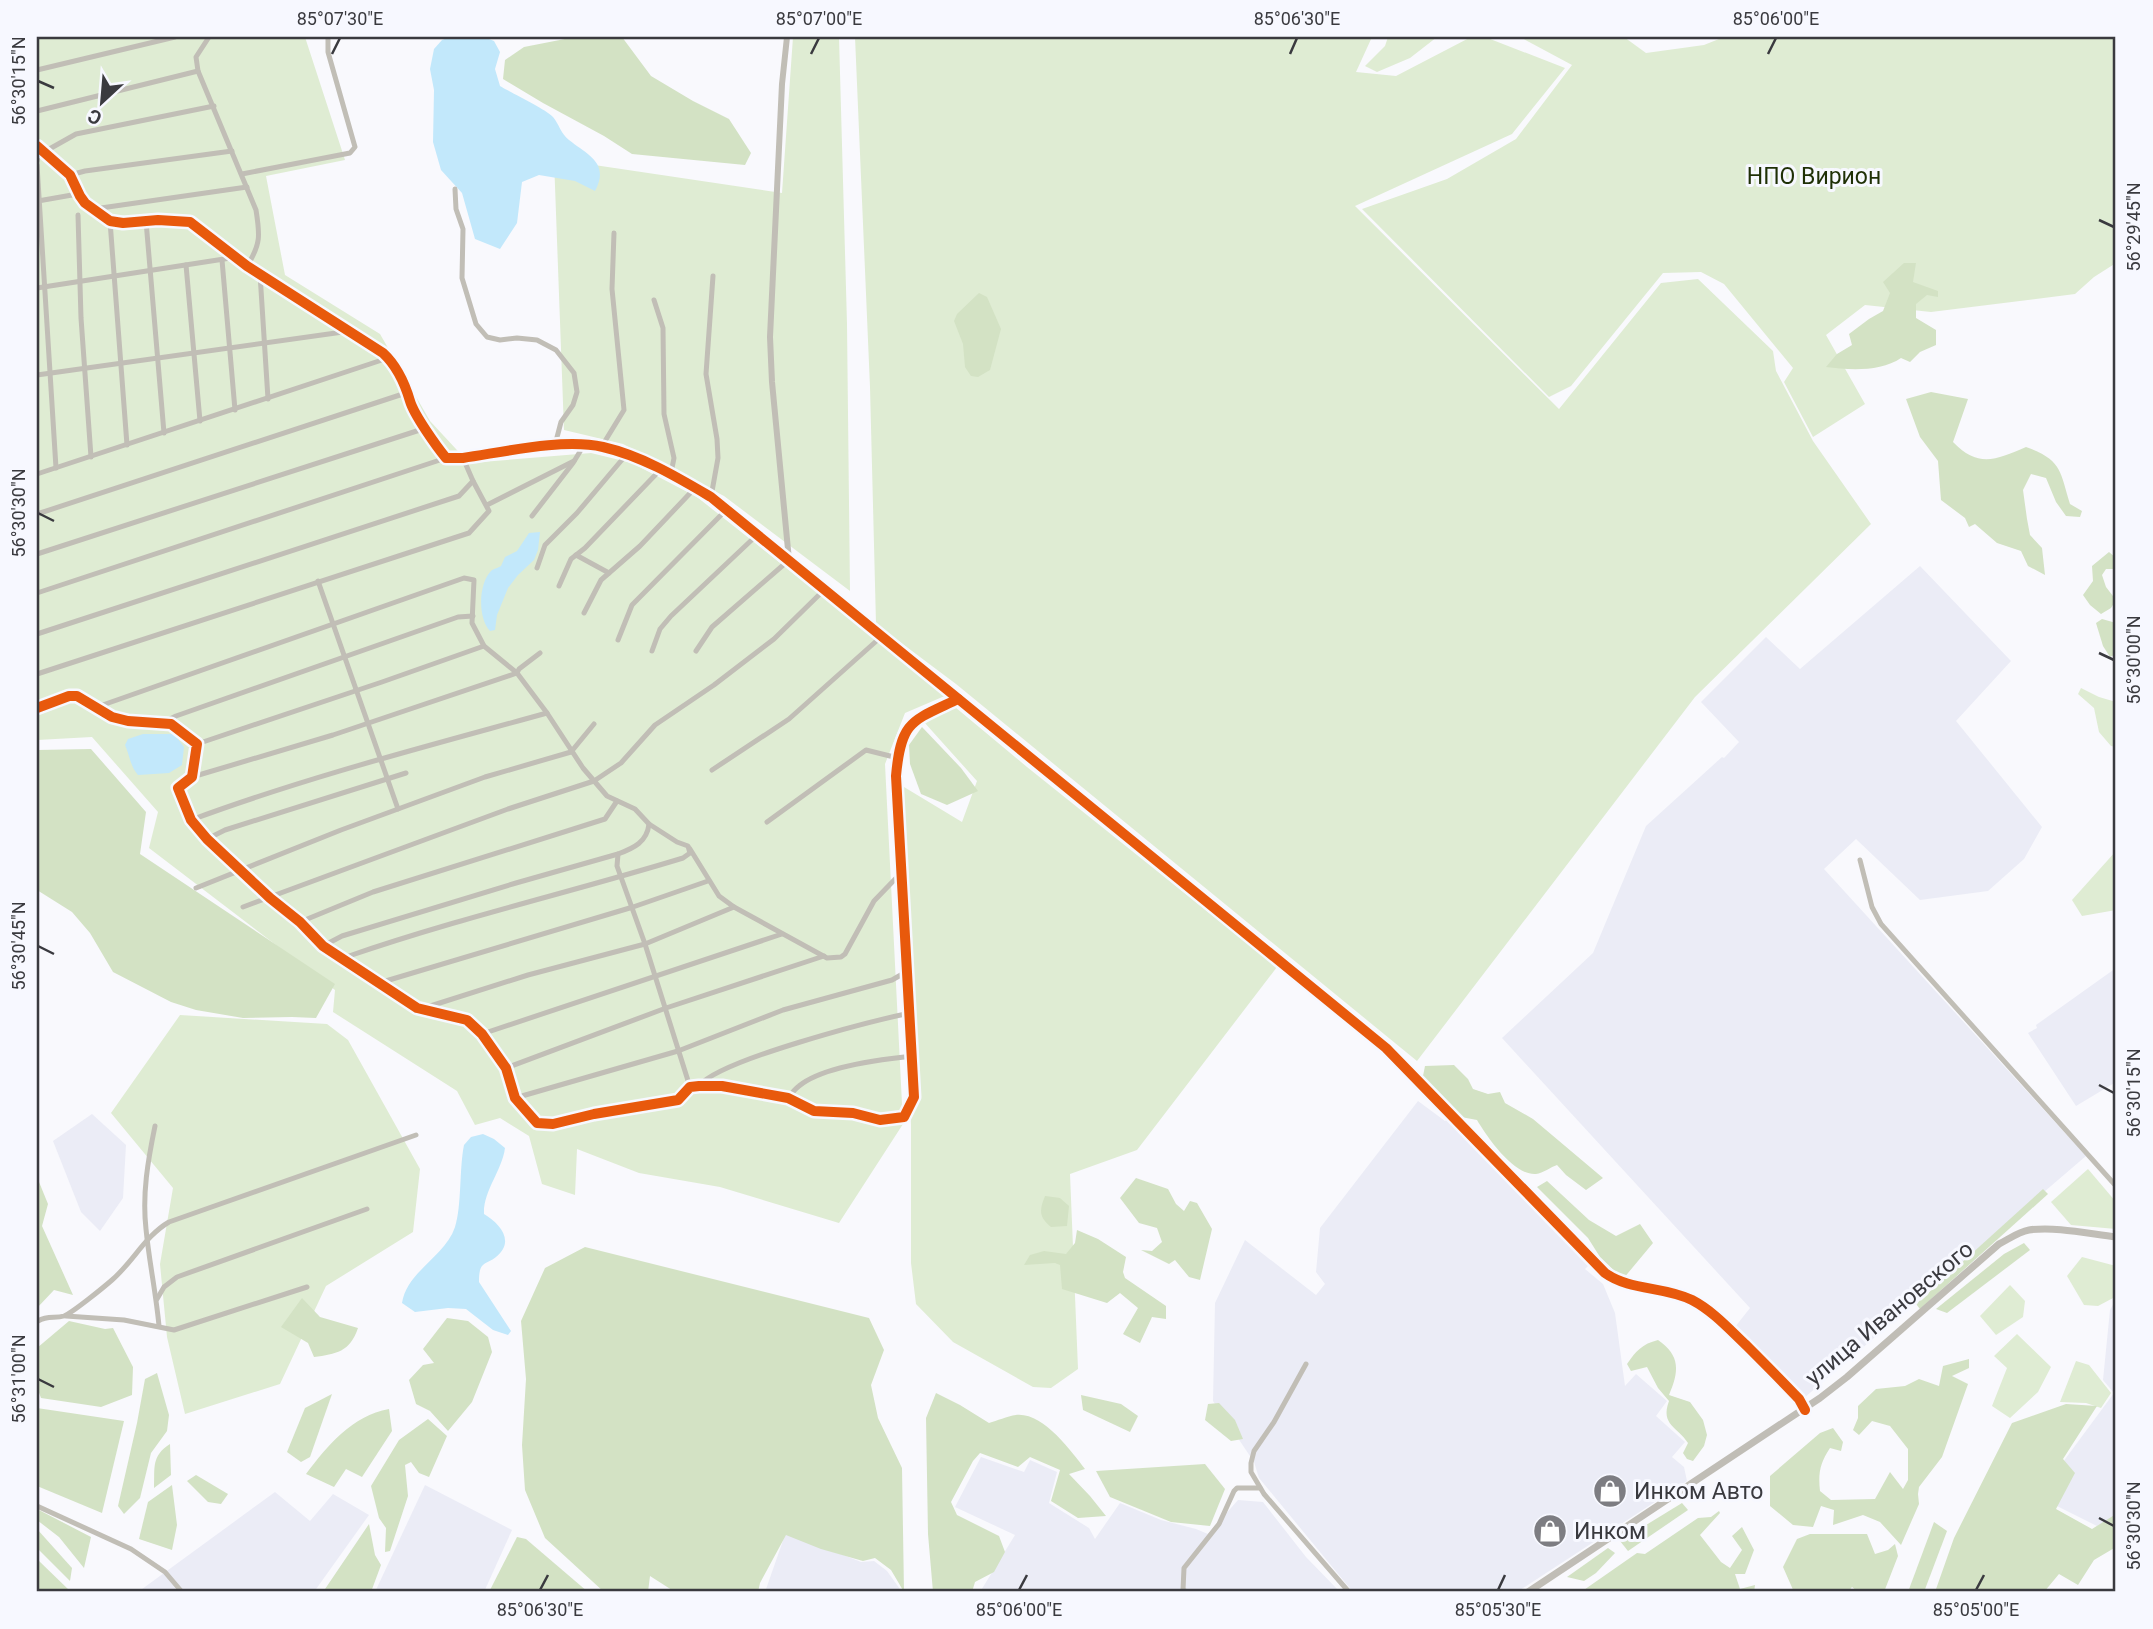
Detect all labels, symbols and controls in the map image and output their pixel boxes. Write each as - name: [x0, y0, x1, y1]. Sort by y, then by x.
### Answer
- text: 85°07'30"E: [297, 8, 383, 29]
- text: 85°07'00"E: [776, 8, 862, 29]
- text: 85°06'30"E: [1254, 8, 1340, 29]
- text: 85°06'00"E: [1733, 8, 1819, 29]
- text: 56°30'15"N: [8, 36, 29, 126]
- north arrow: [66, 66, 136, 136]
- text: С: [84, 104, 105, 130]
- park label: НПО Вирион: [1747, 163, 1881, 190]
- text: 56°29'45"N: [2123, 182, 2144, 272]
- text: 56°30'30"N: [8, 468, 29, 558]
- text: 56°30'00"N: [2123, 615, 2144, 705]
- text: 56°30'45"N: [8, 901, 29, 991]
- text: 56°30'15"N: [2123, 1048, 2144, 1138]
- street label: улица Ивановского: [1800, 1235, 1979, 1391]
- text: 56°31'00"N: [8, 1334, 29, 1424]
- shop icon: Инком Авто: [1591, 1472, 1629, 1510]
- place label: Инком Авто: [1634, 1478, 1763, 1505]
- text: 56°30'30"N: [2123, 1481, 2144, 1571]
- shop icon: Инком: [1531, 1512, 1569, 1550]
- place label: Инком: [1574, 1518, 1646, 1545]
- text: 85°06'30"E: [497, 1599, 583, 1620]
- text: 85°06'00"E: [976, 1599, 1062, 1620]
- text: 85°05'30"E: [1455, 1599, 1541, 1620]
- text: 85°05'00"E: [1933, 1599, 2019, 1620]

